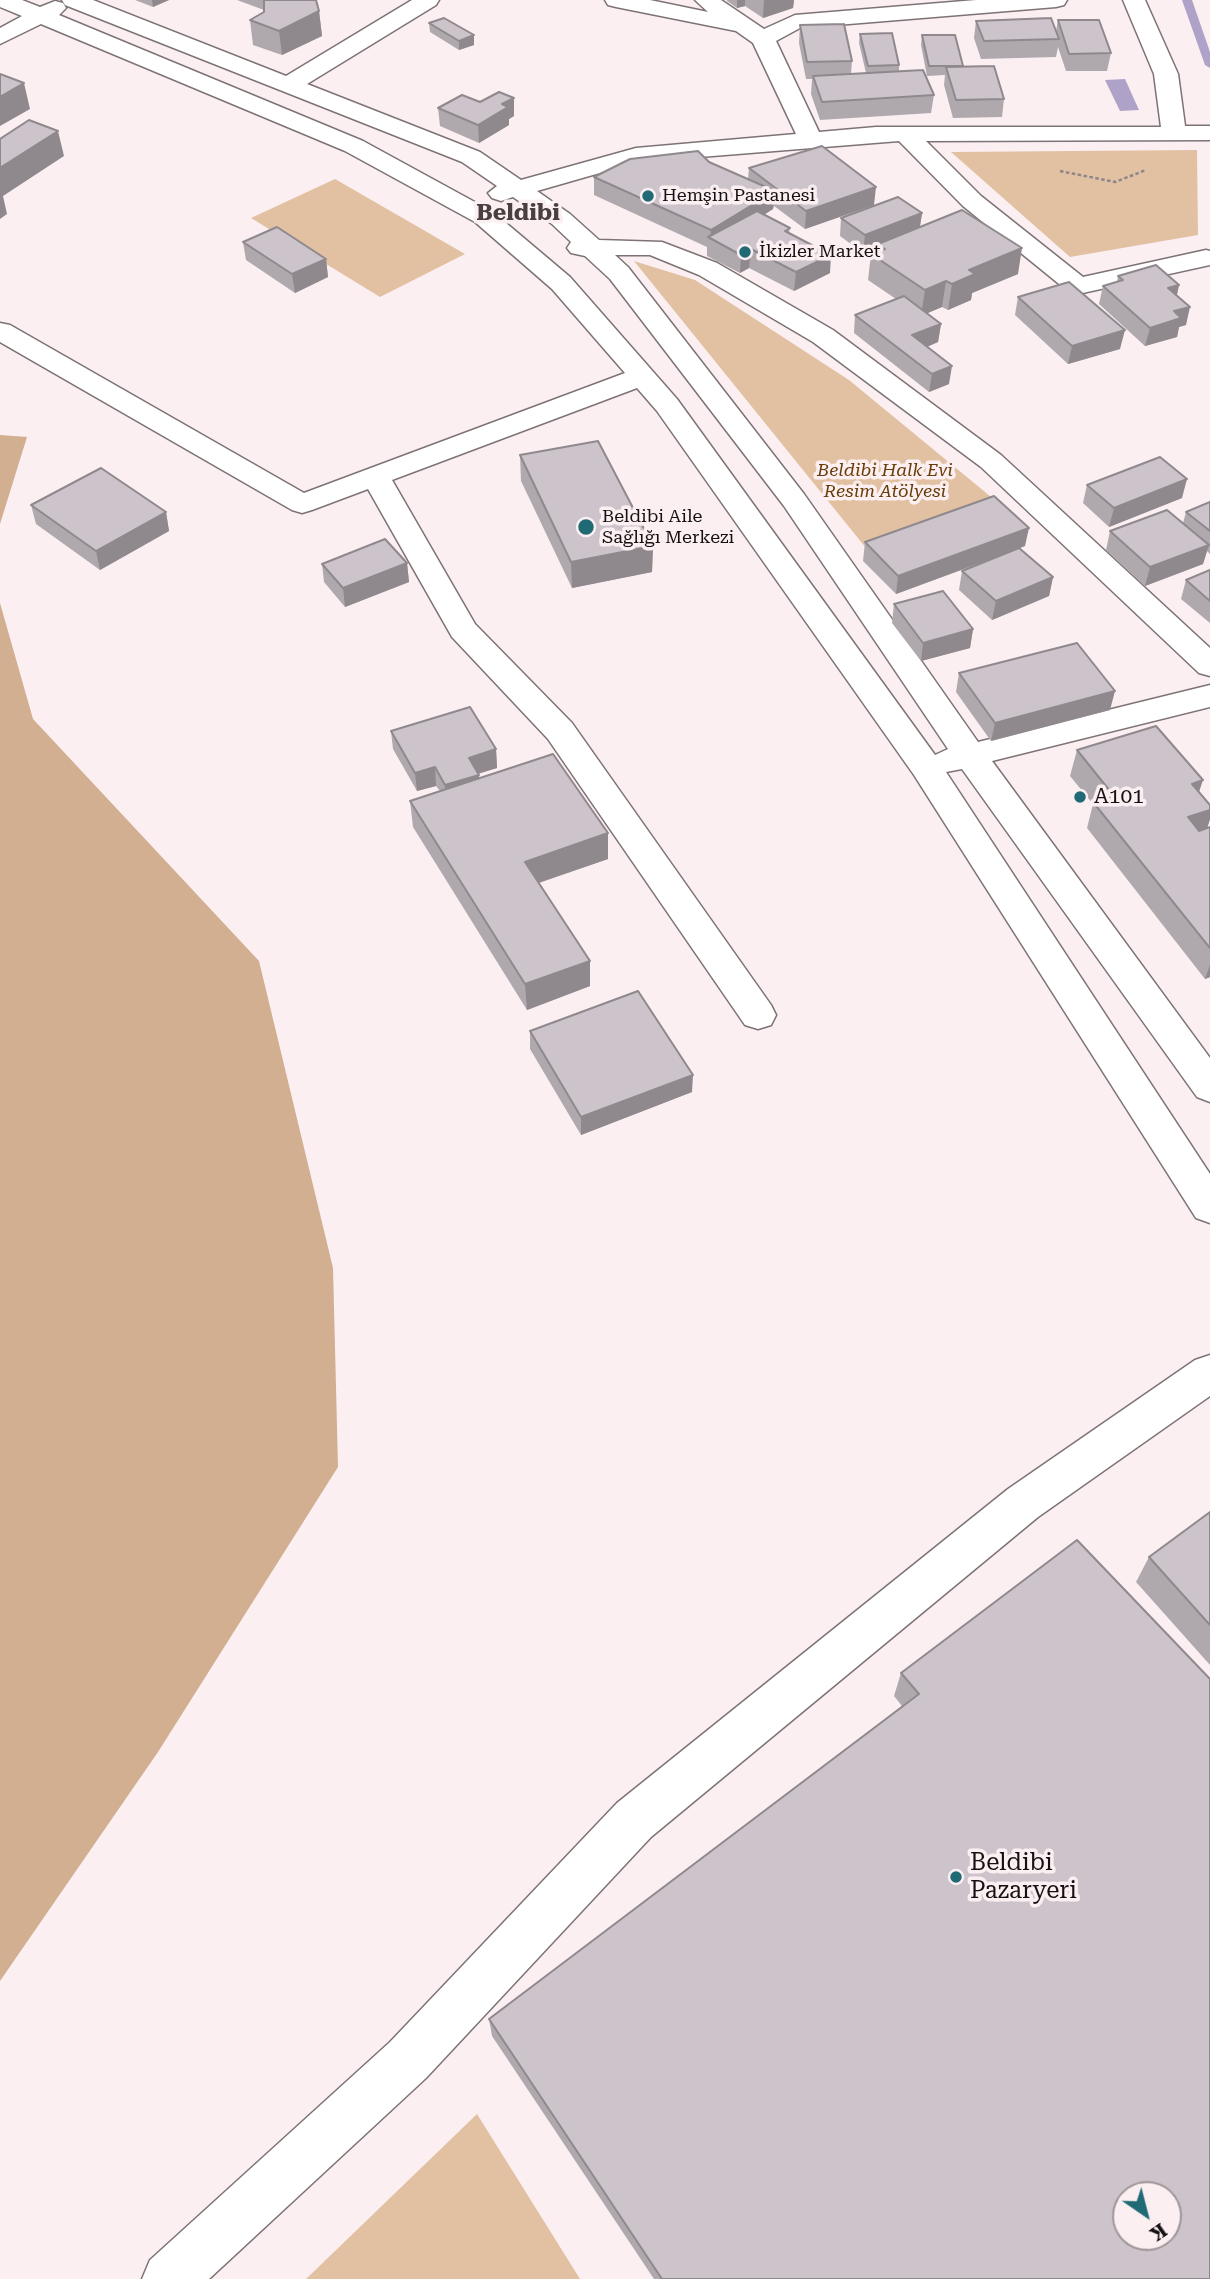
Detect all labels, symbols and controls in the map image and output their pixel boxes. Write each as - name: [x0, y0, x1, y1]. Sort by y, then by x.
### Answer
- place label: Hemşin Pastanesi: [662, 185, 815, 207]
- marker: Hemşin Pastanesi: [640, 188, 656, 204]
- district label: Beldibi: [476, 199, 560, 227]
- place label: İkizler Market: [759, 241, 880, 263]
- marker: İkizler Market: [737, 244, 753, 260]
- park label: Beldibi Halk Evi Resim Atölyesi: [817, 460, 953, 503]
- place label: Beldibi Aile Sağlığı Merkezi: [602, 506, 734, 548]
- marker: Beldibi Aile Sağlığı Merkezi: [576, 517, 596, 537]
- place label: A101: [1094, 784, 1144, 810]
- marker: A101: [1072, 789, 1088, 805]
- place label: Beldibi Pazaryeri: [970, 1849, 1077, 1905]
- marker: Beldibi Pazaryeri: [948, 1869, 964, 1885]
- north arrow: [1112, 2181, 1182, 2251]
- text: K: [1145, 2218, 1171, 2246]

